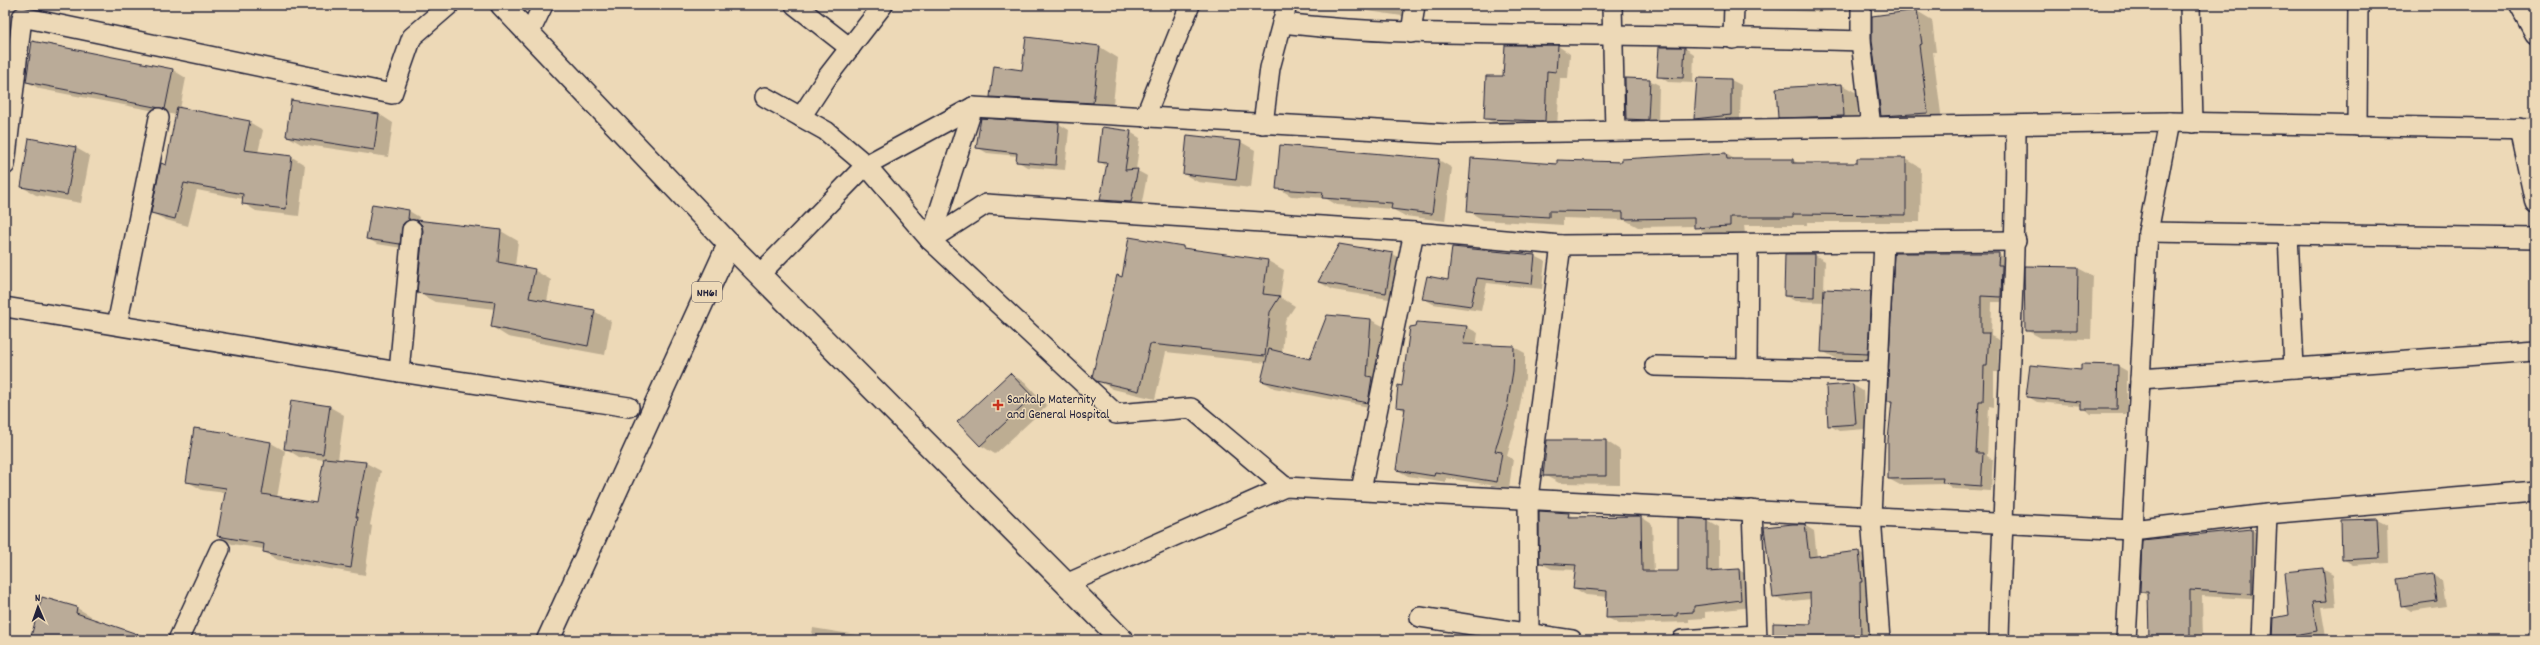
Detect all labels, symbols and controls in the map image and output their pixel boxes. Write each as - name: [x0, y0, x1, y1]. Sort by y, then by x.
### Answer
- road number: NH61: [692, 282, 722, 302]
- place label: Sankalp Maternity and General Hospital: [1007, 391, 1109, 425]
- marker: Sankalp Maternity and General Hospital: [992, 399, 1004, 411]
- north arrow: [18, 587, 58, 627]
- text: N: [35, 591, 41, 607]

